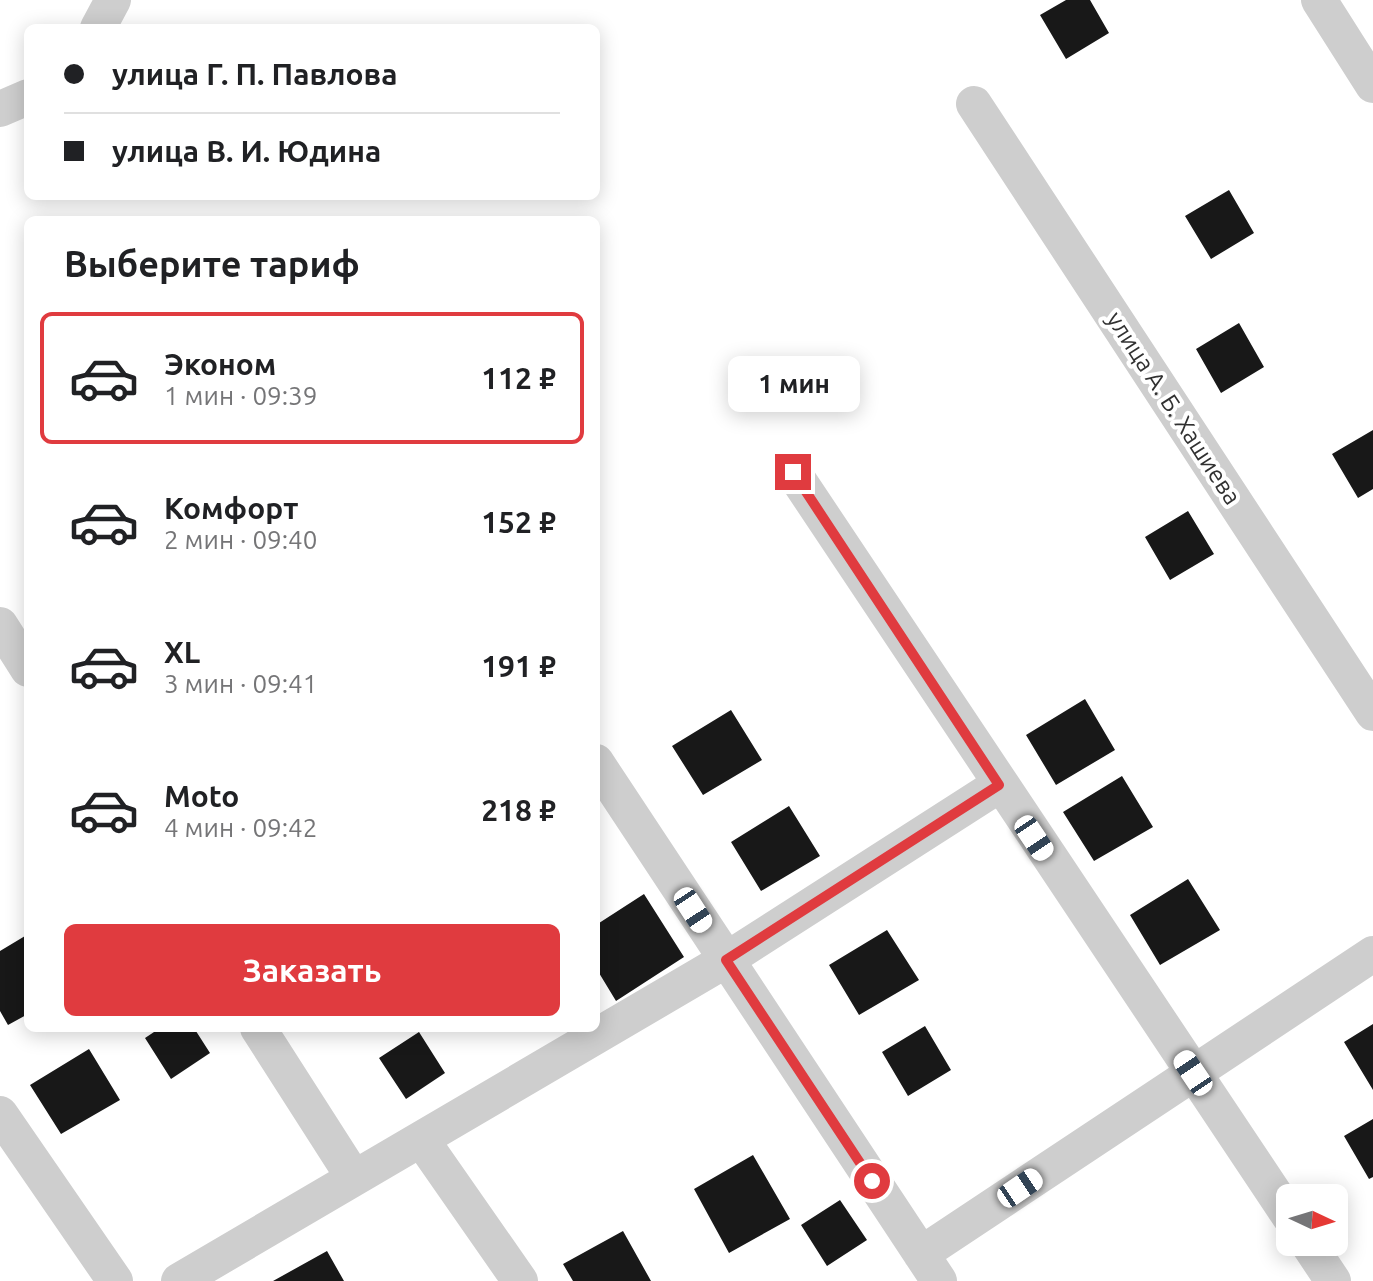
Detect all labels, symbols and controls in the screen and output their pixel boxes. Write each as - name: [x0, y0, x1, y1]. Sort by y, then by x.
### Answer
- text: улица Г. П. Павлова: [112, 57, 398, 91]
- text: улица В. И. Юдина: [112, 134, 381, 168]
- text: Выберите тариф: [64, 243, 360, 284]
- street label: улица А. Б. Хашиева: [1102, 307, 1246, 509]
- icon: car: [68, 342, 140, 414]
- text: Эконом: [164, 347, 276, 381]
- callout: 1 мин: [727, 356, 859, 412]
- text: 112 ₽: [481, 361, 556, 395]
- text: 1 мин: [758, 369, 830, 398]
- text: 1 мин · 09:39: [164, 381, 317, 410]
- route end: [775, 454, 811, 490]
- icon: car: [68, 486, 140, 558]
- text: Комфорт: [164, 491, 298, 525]
- text: 152 ₽: [481, 505, 556, 539]
- text: 2 мин · 09:40: [164, 525, 317, 554]
- icon: car: [68, 630, 140, 702]
- text: XL: [164, 635, 200, 669]
- text: 191 ₽: [481, 649, 556, 683]
- text: 3 мин · 09:41: [164, 669, 317, 698]
- icon: car: [68, 774, 140, 846]
- text: Moto: [164, 779, 239, 813]
- text: 218 ₽: [481, 793, 556, 827]
- car: [1011, 811, 1057, 865]
- text: 4 мин · 09:42: [164, 813, 317, 842]
- car: [670, 883, 716, 937]
- button: Заказать: [64, 924, 560, 1016]
- car: [1170, 1046, 1216, 1100]
- route start: [854, 1163, 890, 1199]
- car: [993, 1165, 1047, 1211]
- north arrow: [1276, 1184, 1348, 1256]
- map controls: [1276, 1184, 1348, 1256]

